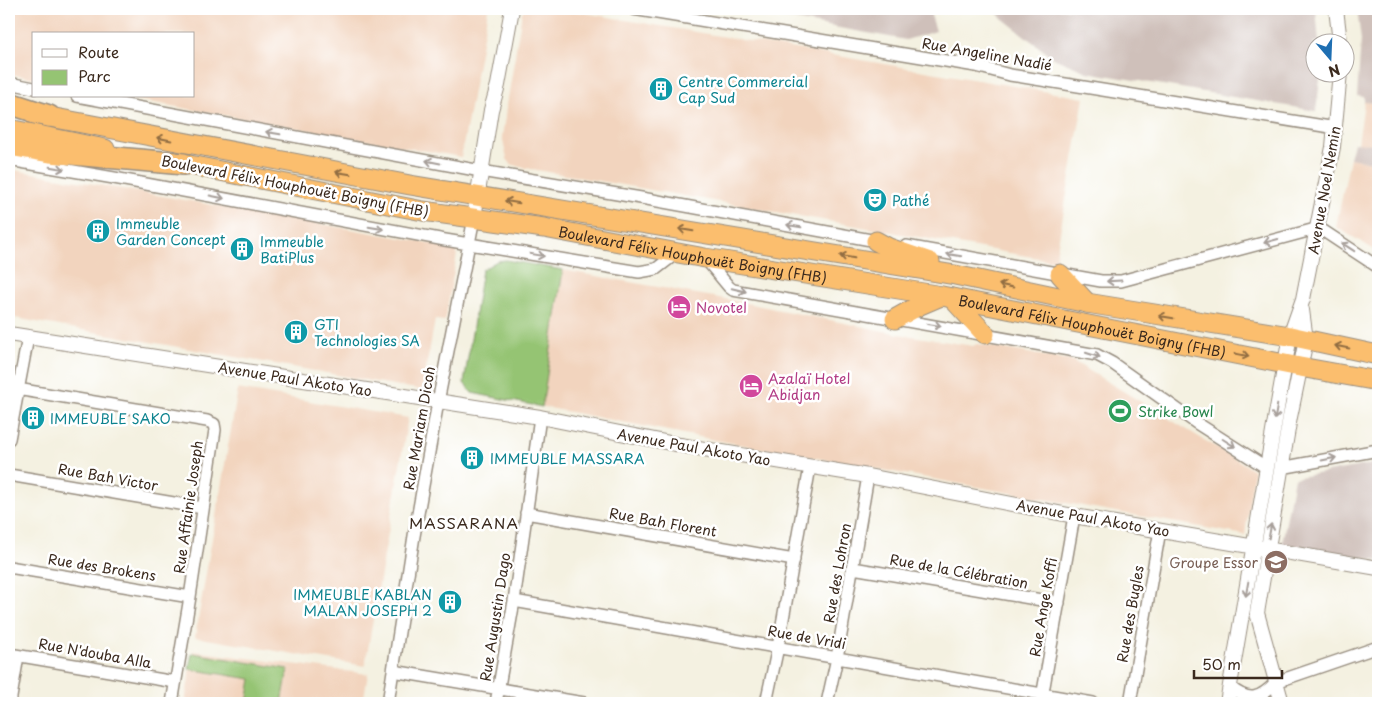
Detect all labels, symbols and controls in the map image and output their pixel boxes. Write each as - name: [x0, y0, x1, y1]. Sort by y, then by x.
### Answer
- legend: [32, 32, 195, 98]
- street label: Rue Angeline Nadié: [920, 32, 1054, 76]
- north arrow: [1304, 32, 1354, 82]
- text: Route: [78, 40, 119, 63]
- text: N: [1326, 59, 1343, 82]
- text: Parc: [78, 64, 111, 87]
- place label: Centre Commercial Cap Sud: [678, 71, 808, 108]
- building icon: Centre Commercial Cap Sud: [648, 76, 674, 102]
- street label: Avenue Noel Nemin: [1302, 124, 1346, 256]
- one-way arrow: [265, 127, 281, 137]
- one-way arrow: [156, 133, 172, 143]
- street label: Boulevard Félix Houphouët Boigny (FHB): [159, 150, 431, 222]
- one-way arrow: [425, 157, 441, 167]
- one-way arrow: [48, 164, 64, 174]
- one-way arrow: [335, 167, 351, 177]
- theatre icon: Pathé: [862, 187, 888, 213]
- place label: Pathé: [892, 190, 929, 211]
- one-way arrow: [208, 193, 224, 203]
- one-way arrow: [504, 196, 520, 206]
- place label: Immeuble Garden Concept: [116, 213, 226, 250]
- building icon: Immeuble Garden Concept: [85, 218, 111, 244]
- street label: Boulevard Félix Houphouët Boigny (FHB): [557, 220, 828, 288]
- one-way arrow: [786, 221, 802, 231]
- one-way arrow: [368, 223, 384, 233]
- one-way arrow: [679, 224, 695, 234]
- place label: Immeuble BatiPlus: [260, 231, 324, 268]
- building icon: Immeuble BatiPlus: [229, 236, 255, 262]
- one-way arrow: [1264, 236, 1280, 246]
- one-way arrow: [1342, 242, 1356, 252]
- one-way arrow: [946, 249, 962, 259]
- one-way arrow: [528, 250, 544, 260]
- one-way arrow: [839, 251, 855, 261]
- one-way arrow: [1106, 276, 1122, 285]
- one-way arrow: [999, 281, 1015, 290]
- one-way arrow: [731, 286, 747, 295]
- street label: Boulevard Félix Houphouët Boigny (FHB): [957, 289, 1228, 363]
- hotel icon: Novotel: [666, 294, 692, 320]
- place label: Novotel: [696, 297, 747, 318]
- one-way arrow: [1158, 311, 1174, 321]
- place label: GTI Technologies SA: [314, 314, 420, 351]
- building icon: GTI Technologies SA: [283, 319, 309, 345]
- one-way arrow: [925, 321, 941, 331]
- one-way arrow: [1334, 342, 1350, 352]
- one-way arrow: [1085, 351, 1101, 360]
- one-way arrow: [1234, 351, 1250, 361]
- street label: Avenue Paul Akoto Yao: [217, 356, 374, 402]
- street label: Rue Mariam Dicoh: [398, 364, 440, 492]
- place label: Azalaï Hotel Abidjan: [768, 368, 850, 405]
- hotel icon: Azalaï Hotel Abidjan: [738, 373, 764, 399]
- sports icon: Strike Bowl: [1107, 398, 1133, 424]
- place label: Strike Bowl: [1138, 401, 1214, 422]
- one-way arrow: [1271, 403, 1281, 419]
- building icon: IMMEUBLE SAKO: [20, 405, 46, 431]
- place label: IMMEUBLE SAKO: [50, 408, 171, 429]
- street label: Avenue Paul Akoto Yao: [616, 423, 773, 471]
- street label: Rue Affainie Joseph: [168, 439, 208, 575]
- one-way arrow: [1221, 439, 1235, 449]
- building icon: IMMEUBLE MASSARA: [459, 445, 485, 471]
- place label: IMMEUBLE MASSARA: [490, 448, 645, 469]
- one-way arrow: [1320, 454, 1336, 464]
- street label: Rue Bah Victor: [56, 458, 160, 496]
- street label: Avenue Paul Akoto Yao: [1015, 494, 1172, 542]
- street label: Rue Bah Florent: [608, 502, 719, 542]
- district label: MASSARANA: [409, 511, 519, 534]
- street label: Rue des Lohron: [818, 521, 856, 625]
- one-way arrow: [1265, 523, 1275, 539]
- street label: Rue des Brokens: [47, 548, 157, 586]
- street label: Rue de la Célébration: [888, 548, 1030, 594]
- school or university icon: Groupe Essor: [1263, 549, 1289, 575]
- street label: Rue Augustin Dago: [474, 551, 516, 683]
- place label: Groupe Essor: [1169, 552, 1258, 573]
- street label: Rue Ange Koffi: [1024, 556, 1062, 658]
- street label: Rue des Bugles: [1111, 564, 1149, 664]
- one-way arrow: [1241, 581, 1251, 597]
- place label: IMMEUBLE KABLAN MALAN JOSEPH 2: [293, 584, 432, 621]
- building icon: IMMEUBLE KABLAN MALAN JOSEPH 2: [437, 589, 463, 615]
- street label: Rue de Vridi: [766, 620, 848, 654]
- street label: Rue N'douba Alla: [37, 633, 153, 673]
- scale bar: [1194, 647, 1282, 679]
- text: 50 m: [1202, 652, 1241, 675]

